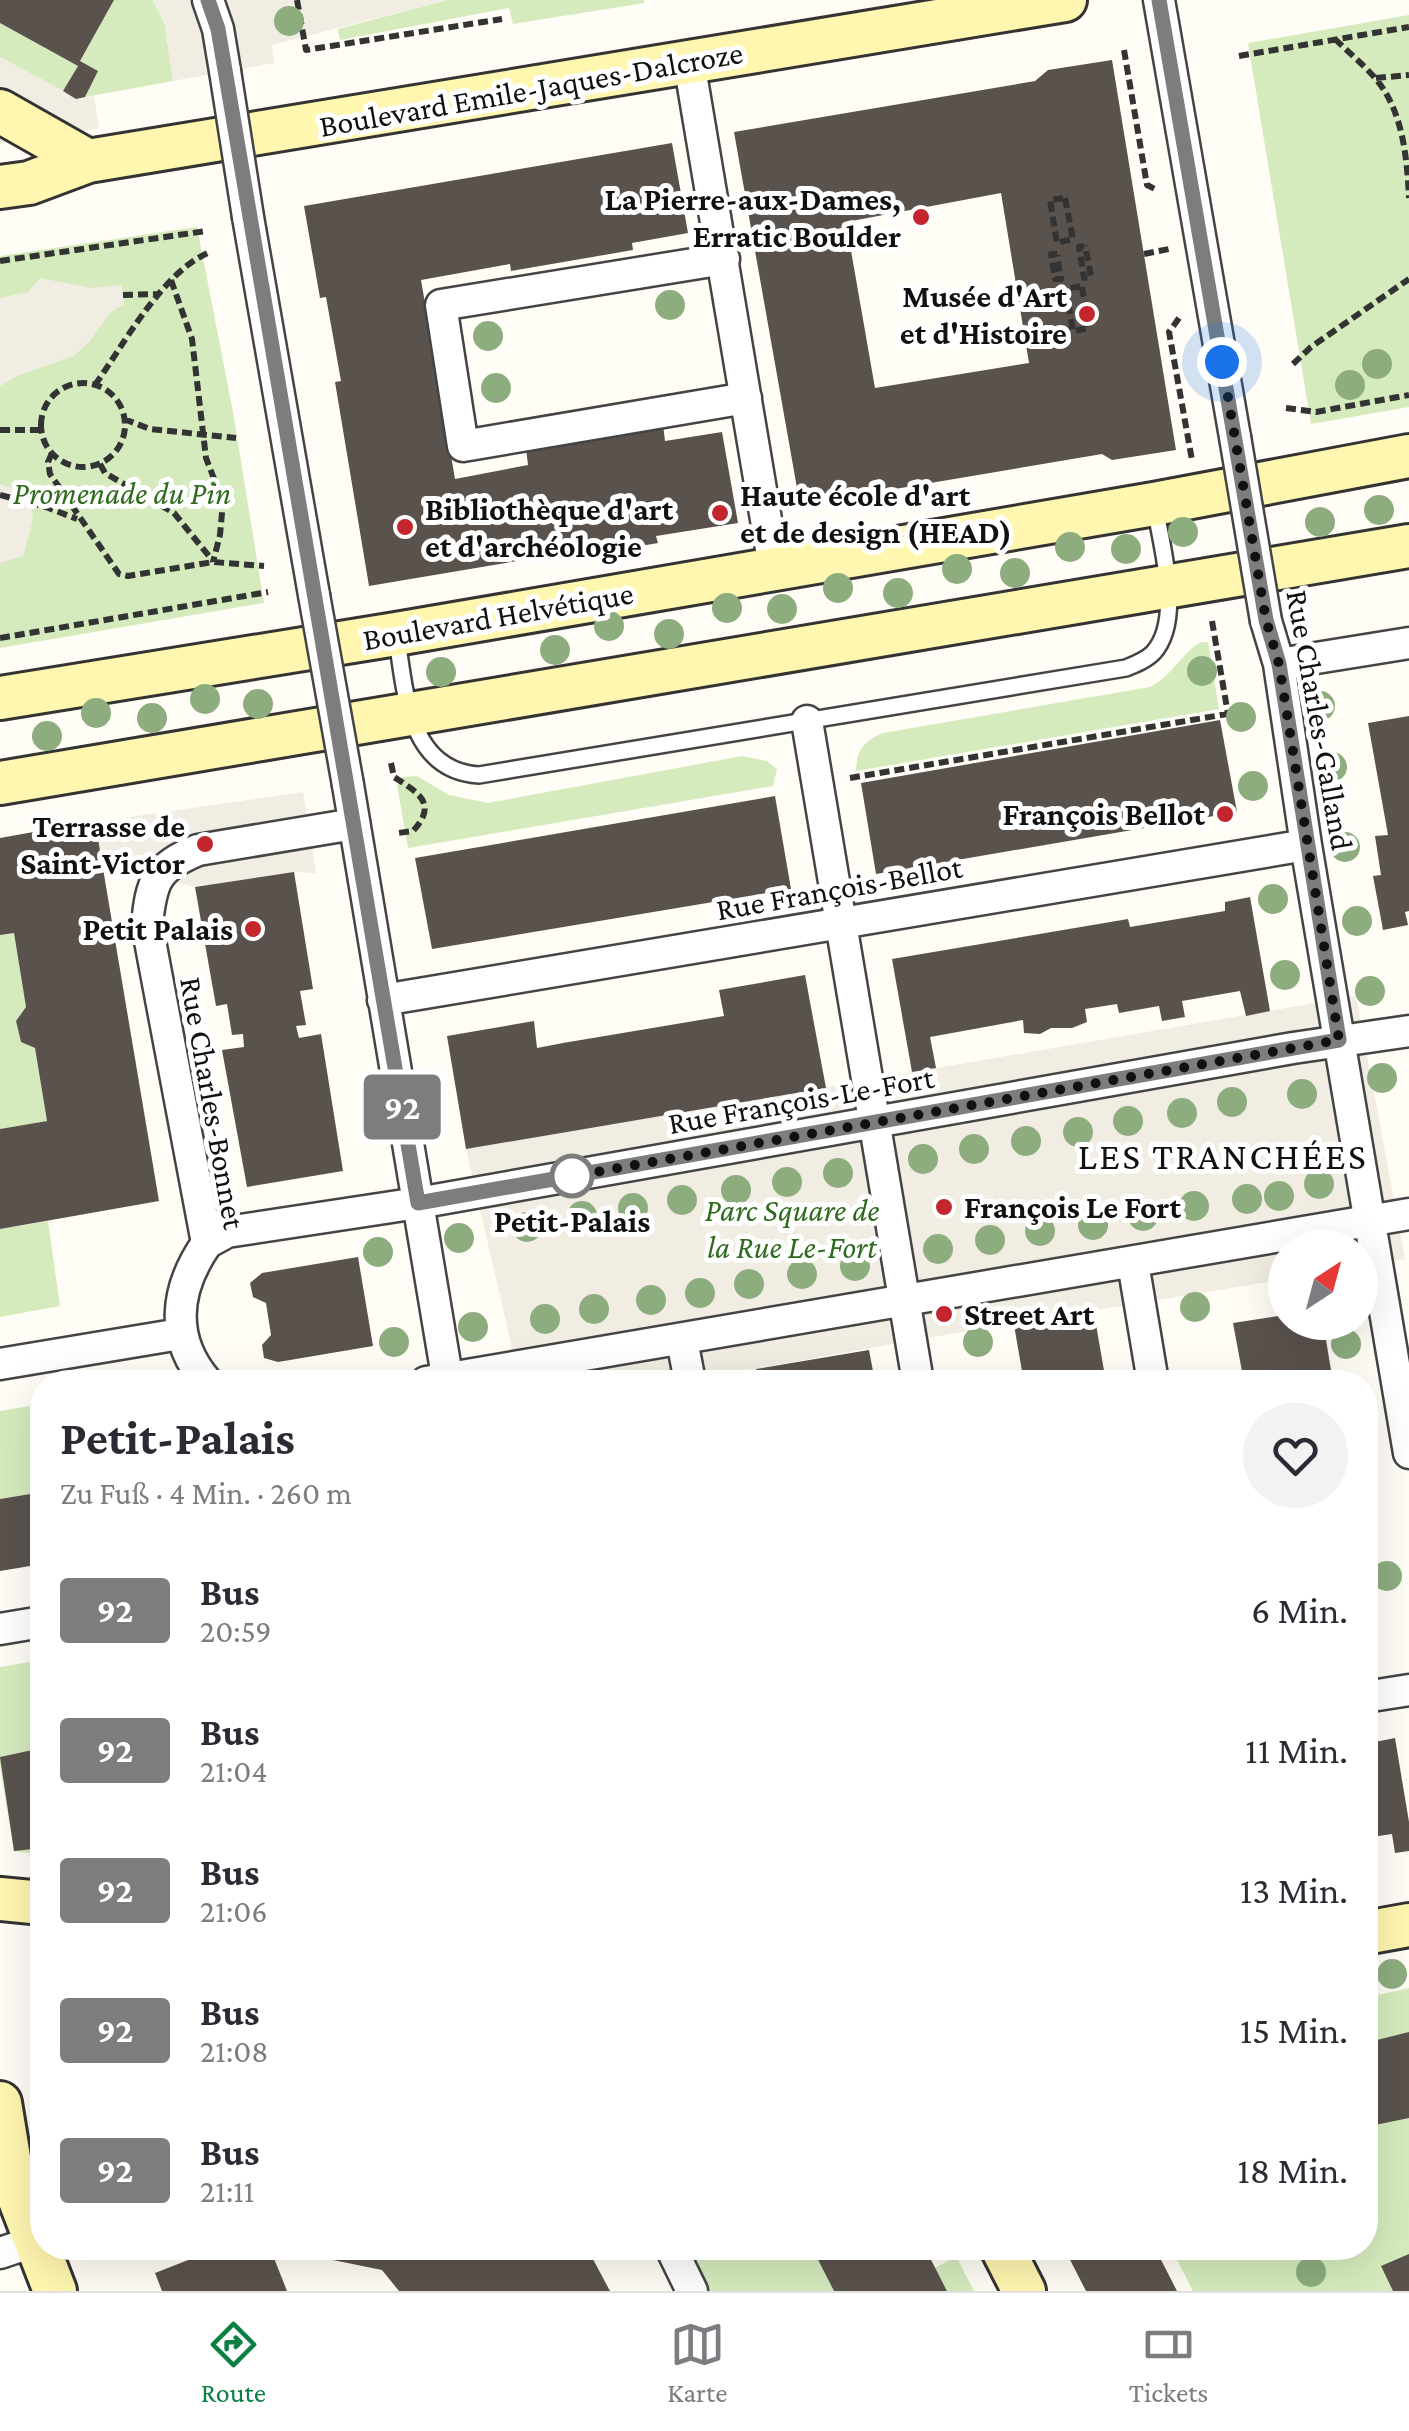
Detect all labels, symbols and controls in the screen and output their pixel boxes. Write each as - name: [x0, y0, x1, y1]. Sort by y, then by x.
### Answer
- street label: Boulevard Emile-Jaques-Dalcroze: [316, 34, 746, 144]
- place label: La Pierre-aux-Dames, Erratic Boulder: [605, 181, 901, 254]
- marker: La Pierre-aux-Dames, Erratic Boulder: [910, 206, 932, 228]
- place label: Musée d'Art et d'Histoire: [900, 278, 1067, 351]
- marker: Musée d'Art et d'Histoire: [1076, 303, 1098, 325]
- your location: [1197, 337, 1247, 387]
- park label: Promenade du Pin: [13, 475, 231, 511]
- place label: Haute école d'art et de design (HEAD): [740, 477, 1012, 551]
- place label: Bibliothèque d'art et d'archéologie: [425, 491, 674, 564]
- marker: Haute école d'art et de design (HEAD): [709, 502, 731, 524]
- marker: Bibliothèque d'art et d'archéologie: [394, 516, 416, 538]
- street label: Boulevard Helvétique: [360, 574, 636, 658]
- street label: Rue Charles-Galland: [1279, 587, 1361, 853]
- place label: François Bellot: [1003, 796, 1205, 832]
- marker: François Bellot: [1214, 803, 1236, 825]
- place label: Terrasse de Saint-Victor: [20, 808, 185, 881]
- marker: Terrasse de Saint-Victor: [194, 833, 216, 855]
- street label: Rue François-Bellot: [713, 849, 965, 927]
- place label: Petit Palais: [82, 911, 233, 947]
- marker: Petit Palais: [242, 918, 264, 940]
- street label: Rue Charles-Bonnet: [173, 974, 253, 1232]
- street label: Rue François-Le-Fort: [665, 1059, 937, 1141]
- line badge: 92: [357, 1074, 447, 1140]
- text: 92: [384, 1088, 420, 1127]
- district label: LES TRANCHÉES: [1078, 1135, 1368, 1177]
- marker: Petit-Palais: [551, 1155, 593, 1197]
- place label: François Le Fort: [964, 1189, 1181, 1225]
- park label: Parc Square de la Rue Le-Fort: [705, 1192, 879, 1265]
- marker: François Le Fort: [933, 1196, 955, 1218]
- place label: Petit-Palais: [494, 1203, 650, 1239]
- north arrow: [1268, 1230, 1378, 1340]
- map controls: [1268, 1230, 1378, 1340]
- place label: Street Art: [964, 1296, 1095, 1332]
- marker: Street Art: [933, 1303, 955, 1325]
- button: heart: [1243, 1403, 1348, 1508]
- text: Petit-Palais: [60, 1411, 295, 1464]
- text: Zu Fuß · 4 Min. · 260 m: [60, 1475, 352, 1511]
- text: Bus: [200, 1571, 259, 1613]
- text: 6 Min.: [1251, 1589, 1348, 1631]
- text: 92: [97, 1591, 133, 1630]
- text: 20:59: [200, 1613, 272, 1649]
- text: Bus: [200, 1711, 259, 1753]
- text: 11 Min.: [1245, 1729, 1348, 1771]
- text: 92: [97, 1731, 133, 1770]
- text: 21:04: [200, 1753, 268, 1789]
- text: Bus: [200, 1851, 259, 1893]
- text: 13 Min.: [1240, 1869, 1348, 1911]
- text: 92: [97, 1871, 133, 1910]
- text: 21:06: [200, 1893, 268, 1929]
- text: Bus: [200, 1991, 259, 2033]
- text: 15 Min.: [1240, 2009, 1348, 2051]
- text: 92: [97, 2011, 133, 2050]
- text: 21:08: [200, 2033, 269, 2069]
- text: Bus: [200, 2131, 259, 2173]
- text: 18 Min.: [1237, 2149, 1348, 2191]
- text: 92: [97, 2151, 133, 2190]
- text: 21:11: [200, 2173, 254, 2209]
- tab: Route: [201, 2317, 266, 2408]
- tab: Karte: [667, 2317, 727, 2408]
- tab: Tickets: [1129, 2317, 1208, 2408]

